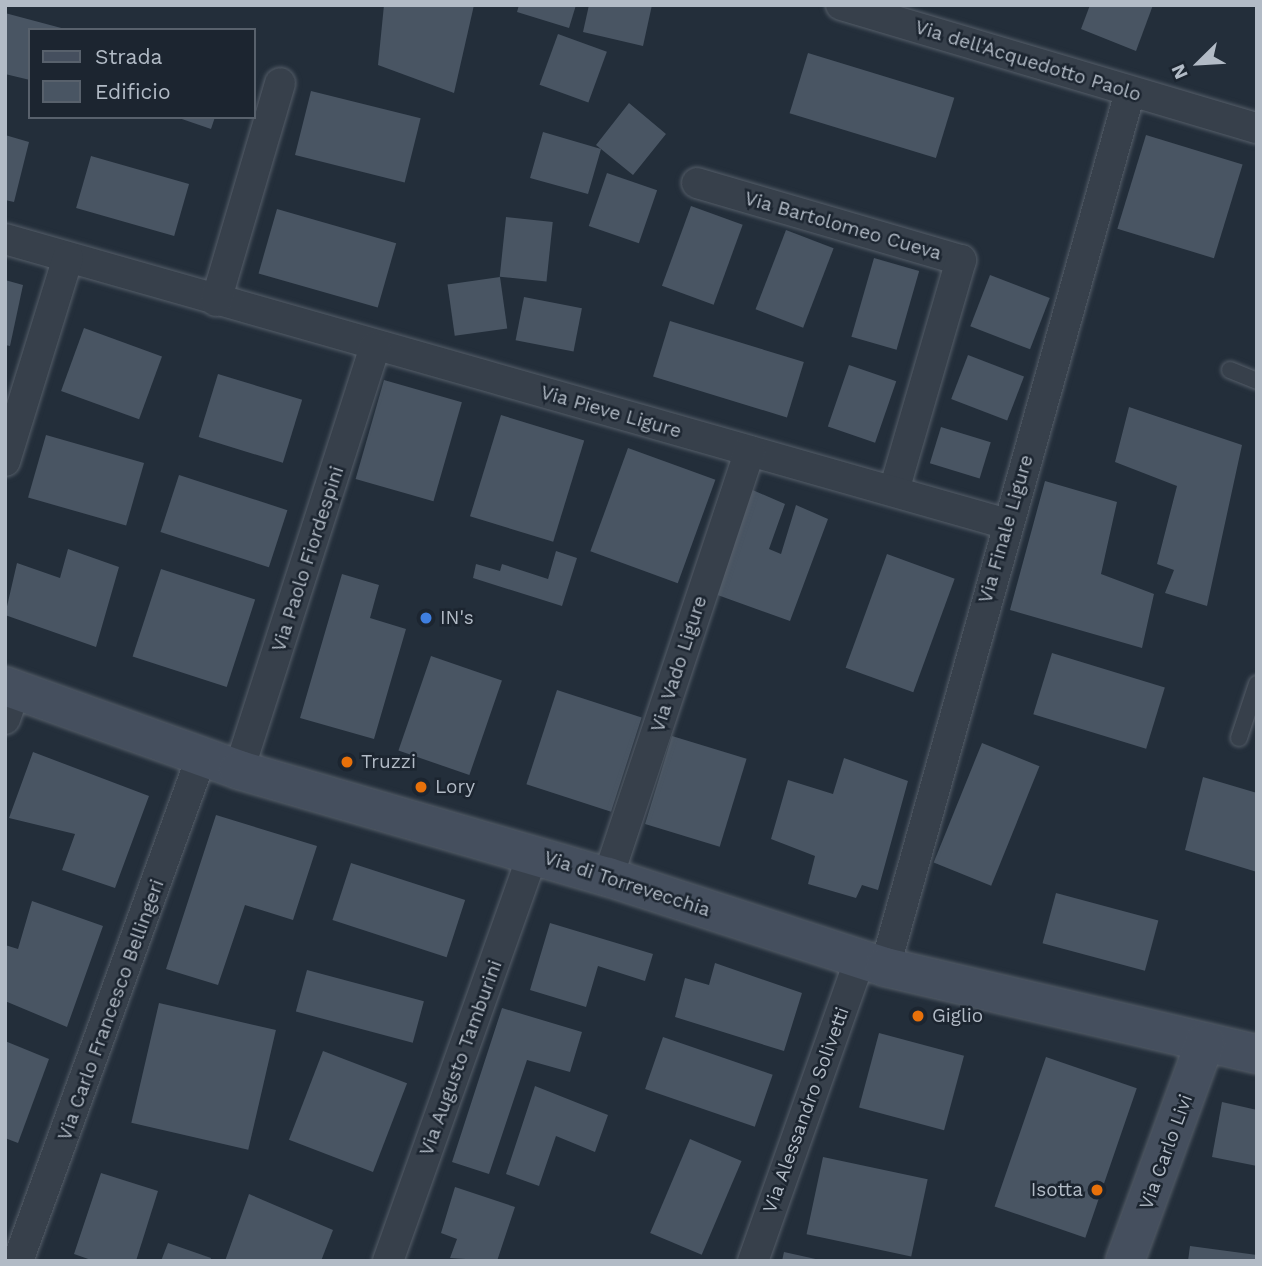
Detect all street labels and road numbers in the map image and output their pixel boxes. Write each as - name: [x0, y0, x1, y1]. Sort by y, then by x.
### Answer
- street label: Via dell'Acquedotto Paolo: [912, 16, 1144, 106]
- street label: Via Bartolomeo Cueva: [742, 187, 944, 265]
- street label: Via Pieve Ligure: [538, 381, 684, 443]
- street label: Via Finale Ligure: [974, 452, 1038, 606]
- street label: Via Paolo Fiordespini: [267, 463, 349, 655]
- street label: Via Vado Ligure: [646, 592, 712, 736]
- street label: Via di Torrevecchia: [541, 846, 713, 922]
- street label: Via Carlo Francesco Bellingeri: [53, 876, 169, 1144]
- street label: Via Augusto Tamburini: [415, 956, 507, 1160]
- street label: Via Alessandro Solivetti: [758, 1003, 854, 1217]
- street label: Via Carlo Livi: [1135, 1091, 1197, 1213]

